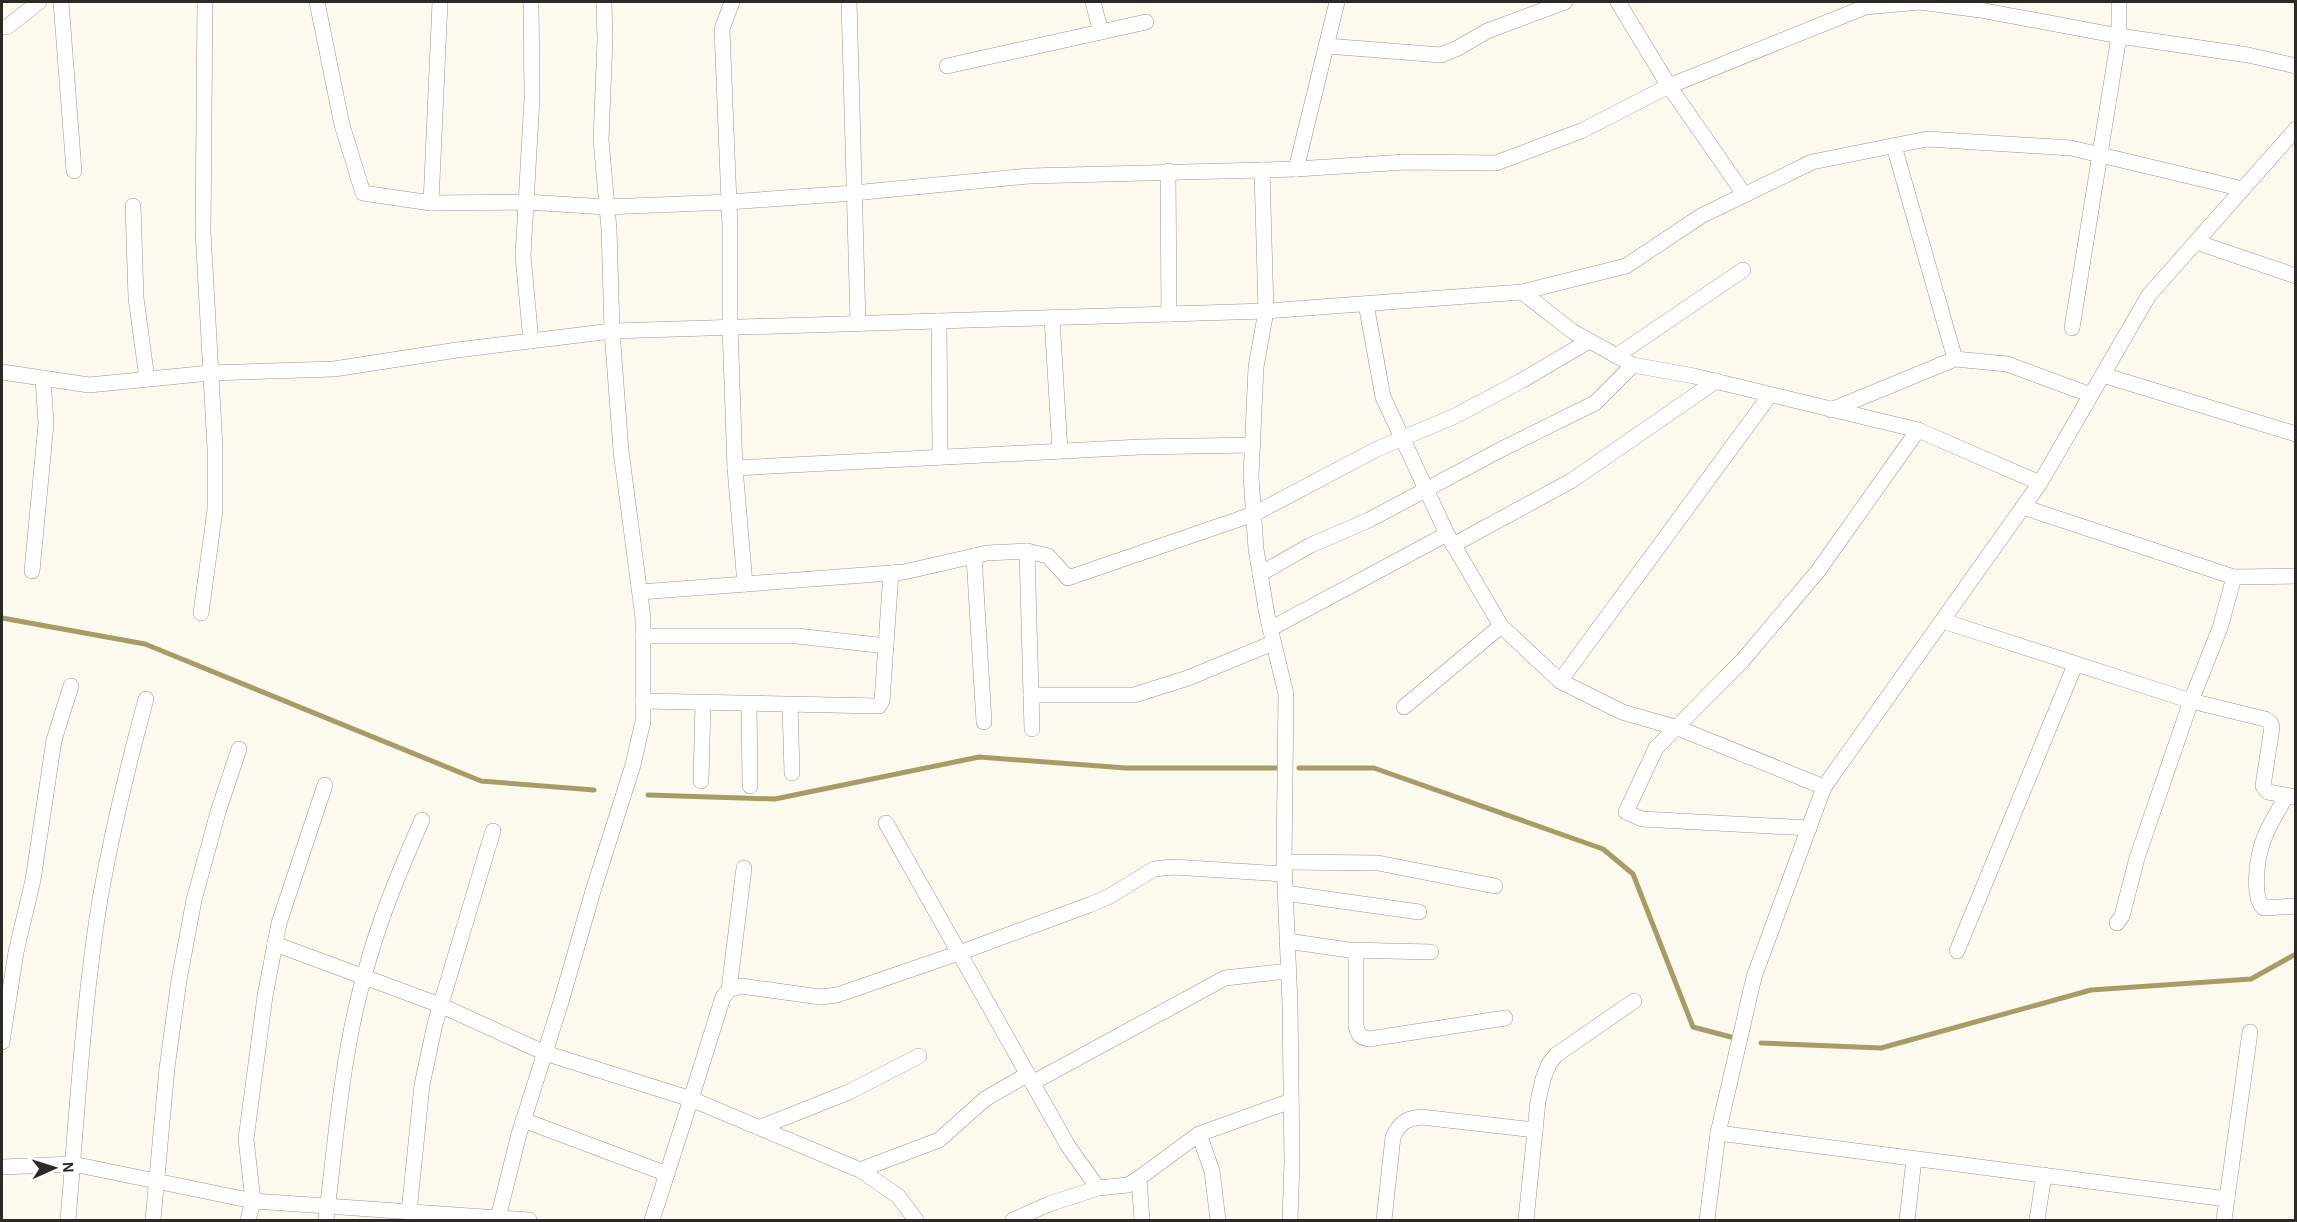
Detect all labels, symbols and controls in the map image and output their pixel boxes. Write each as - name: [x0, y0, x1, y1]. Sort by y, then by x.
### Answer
- north arrow: [24, 1138, 84, 1198]
- text: N: [60, 1161, 76, 1173]

